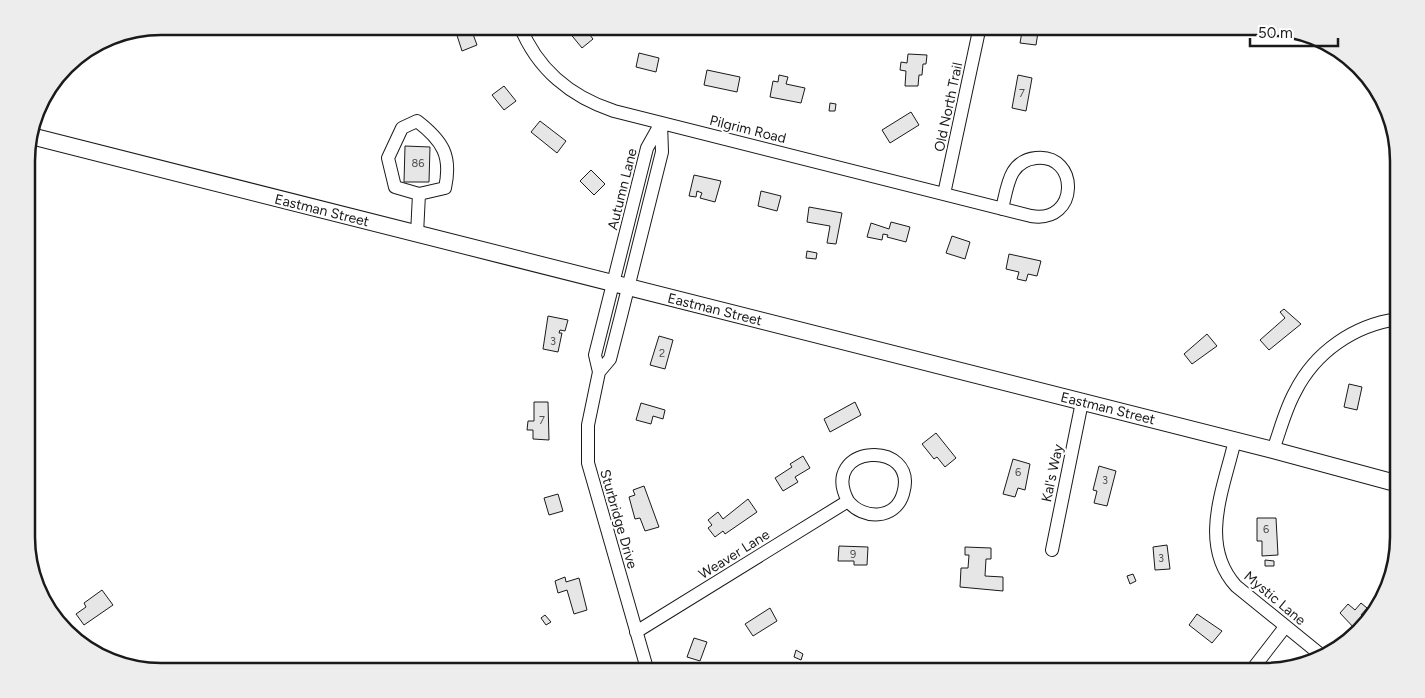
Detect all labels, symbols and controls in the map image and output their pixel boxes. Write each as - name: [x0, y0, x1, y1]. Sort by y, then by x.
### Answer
- scale bar: [1250, 15, 1338, 47]
- text: 50 m: [1258, 24, 1293, 42]
- street label: Old North Trail: [931, 61, 966, 153]
- house number: 7: [1019, 87, 1025, 100]
- street label: Pilgrim Road: [708, 112, 788, 147]
- street label: Autumn Lane: [604, 146, 641, 232]
- house number: 86: [412, 157, 424, 170]
- street label: Eastman Street: [273, 191, 371, 230]
- street label: Eastman Street: [666, 290, 764, 329]
- house number: 3: [550, 335, 556, 348]
- house number: 2: [659, 347, 665, 360]
- street label: Eastman Street: [1059, 389, 1157, 428]
- house number: 7: [539, 414, 545, 427]
- street label: Kal's Way: [1038, 442, 1067, 504]
- house number: 6: [1015, 466, 1021, 479]
- street label: Sturbridge Drive: [596, 468, 641, 571]
- house number: 3: [1102, 474, 1108, 487]
- house number: 6: [1263, 523, 1269, 536]
- street label: Weaver Lane: [696, 526, 773, 583]
- house number: 9: [850, 548, 856, 561]
- house number: 3: [1158, 552, 1164, 565]
- street label: Mystic Lane: [1240, 568, 1309, 629]

